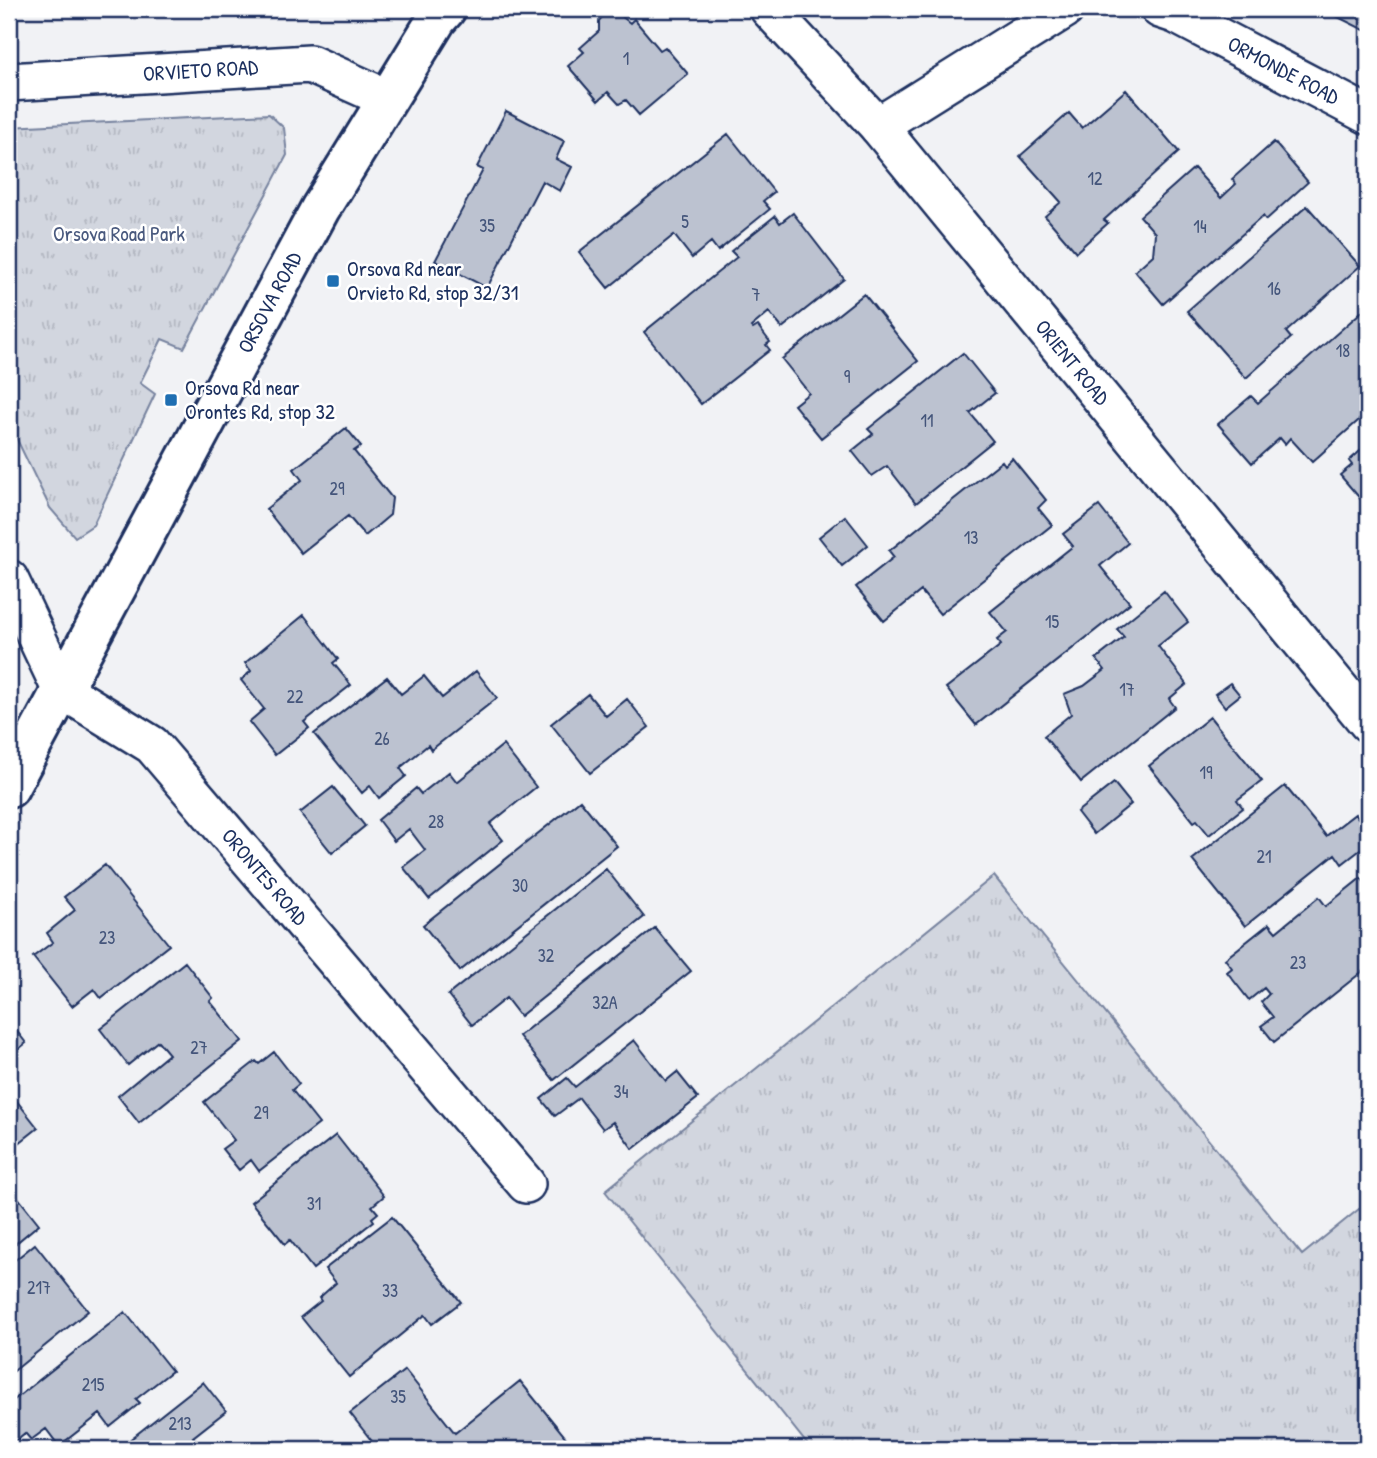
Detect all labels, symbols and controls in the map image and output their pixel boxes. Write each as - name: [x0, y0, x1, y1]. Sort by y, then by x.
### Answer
- street label: ORMONDE ROAD: [1223, 29, 1344, 111]
- house number: 1: [623, 46, 629, 71]
- street label: ORVIETO ROAD: [142, 52, 259, 88]
- house number: 12: [1088, 166, 1103, 191]
- house number: 5: [681, 209, 689, 234]
- house number: 35: [479, 213, 495, 238]
- house number: 14: [1193, 214, 1207, 239]
- park label: Orsova Road Park: [53, 219, 185, 248]
- street label: ORSOVA ROAD: [230, 247, 308, 358]
- place label: Orsova Rd near Orvieto Rd, stop 32/31: [347, 254, 518, 307]
- marker: Orsova Rd near Orvieto Rd, stop 32/31: [325, 273, 341, 289]
- house number: 16: [1267, 276, 1281, 301]
- house number: 7: [752, 282, 761, 307]
- street label: ORIENT ROAD: [1029, 313, 1116, 411]
- house number: 18: [1336, 338, 1350, 363]
- house number: 9: [844, 364, 851, 389]
- place label: Orsova Rd near Orontes Rd, stop 32: [185, 373, 335, 426]
- marker: Orsova Rd near Orontes Rd, stop 32: [163, 392, 179, 408]
- house number: 11: [920, 408, 934, 433]
- house number: 29: [329, 476, 345, 501]
- house number: 13: [964, 525, 978, 550]
- house number: 15: [1045, 609, 1059, 634]
- house number: 17: [1119, 677, 1135, 702]
- house number: 22: [287, 684, 304, 709]
- house number: 26: [374, 726, 390, 751]
- house number: 19: [1199, 760, 1213, 785]
- house number: 28: [428, 809, 444, 834]
- street label: ORONTES ROAD: [215, 822, 315, 932]
- house number: 21: [1257, 844, 1271, 869]
- house number: 30: [512, 873, 528, 898]
- house number: 23: [99, 925, 115, 950]
- house number: 32: [538, 943, 555, 968]
- house number: 23: [1290, 950, 1306, 975]
- house number: 32A: [592, 990, 618, 1015]
- house number: 27: [190, 1035, 208, 1060]
- house number: 34: [614, 1079, 629, 1104]
- house number: 29: [253, 1100, 269, 1125]
- house number: 31: [307, 1191, 321, 1216]
- house number: 217: [27, 1275, 51, 1300]
- house number: 33: [382, 1278, 398, 1303]
- house number: 215: [82, 1372, 105, 1397]
- house number: 35: [390, 1384, 406, 1409]
- house number: 213: [168, 1411, 192, 1436]

